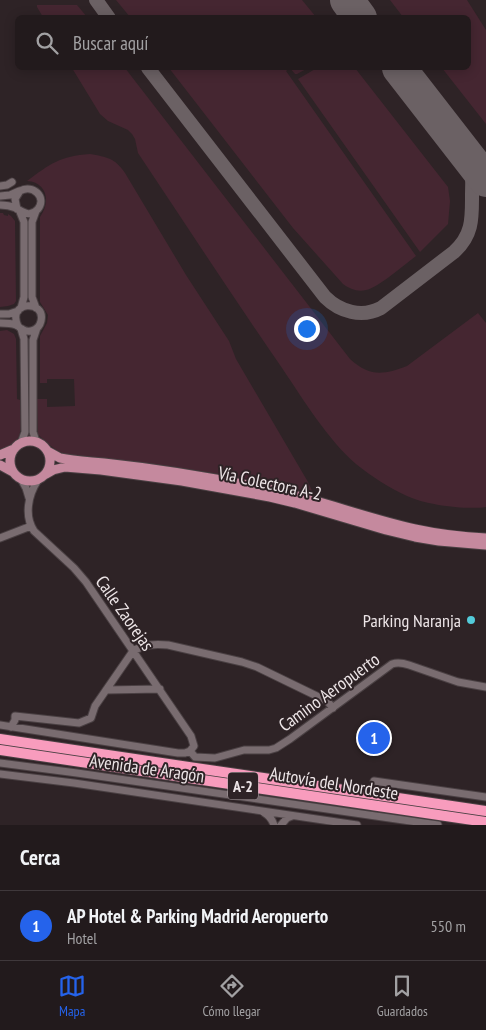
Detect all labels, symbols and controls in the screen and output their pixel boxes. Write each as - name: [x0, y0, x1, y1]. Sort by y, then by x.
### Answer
- search box: [15, 15, 471, 70]
- icon: search: [33, 29, 61, 57]
- text: Buscar aquí: [73, 31, 148, 55]
- your location: [294, 316, 320, 342]
- street label: Vía Colectora A-2: [215, 461, 324, 505]
- street label: Calle Zaorejas: [91, 571, 159, 655]
- place label: Parking Naranja: [363, 609, 461, 632]
- marker: Parking Naranja: [465, 614, 477, 626]
- street label: Camino Aeropuerto: [274, 647, 384, 736]
- pin: 1: [358, 719, 390, 757]
- street label: Avenida de Aragón: [88, 749, 206, 787]
- street label: Autovía del Nordeste: [268, 761, 400, 805]
- road number: A-2: [228, 772, 258, 799]
- text: Cerca: [20, 844, 60, 871]
- text: AP Hotel & Parking Madrid Aeropuerto: [67, 904, 328, 928]
- text: 1: [32, 916, 40, 936]
- text: 550 m: [431, 916, 466, 936]
- text: Hotel: [67, 928, 97, 948]
- tab: Mapa: [58, 972, 86, 1020]
- tab: Cómo llegar: [203, 972, 260, 1020]
- tab: Guardados: [377, 972, 428, 1020]

